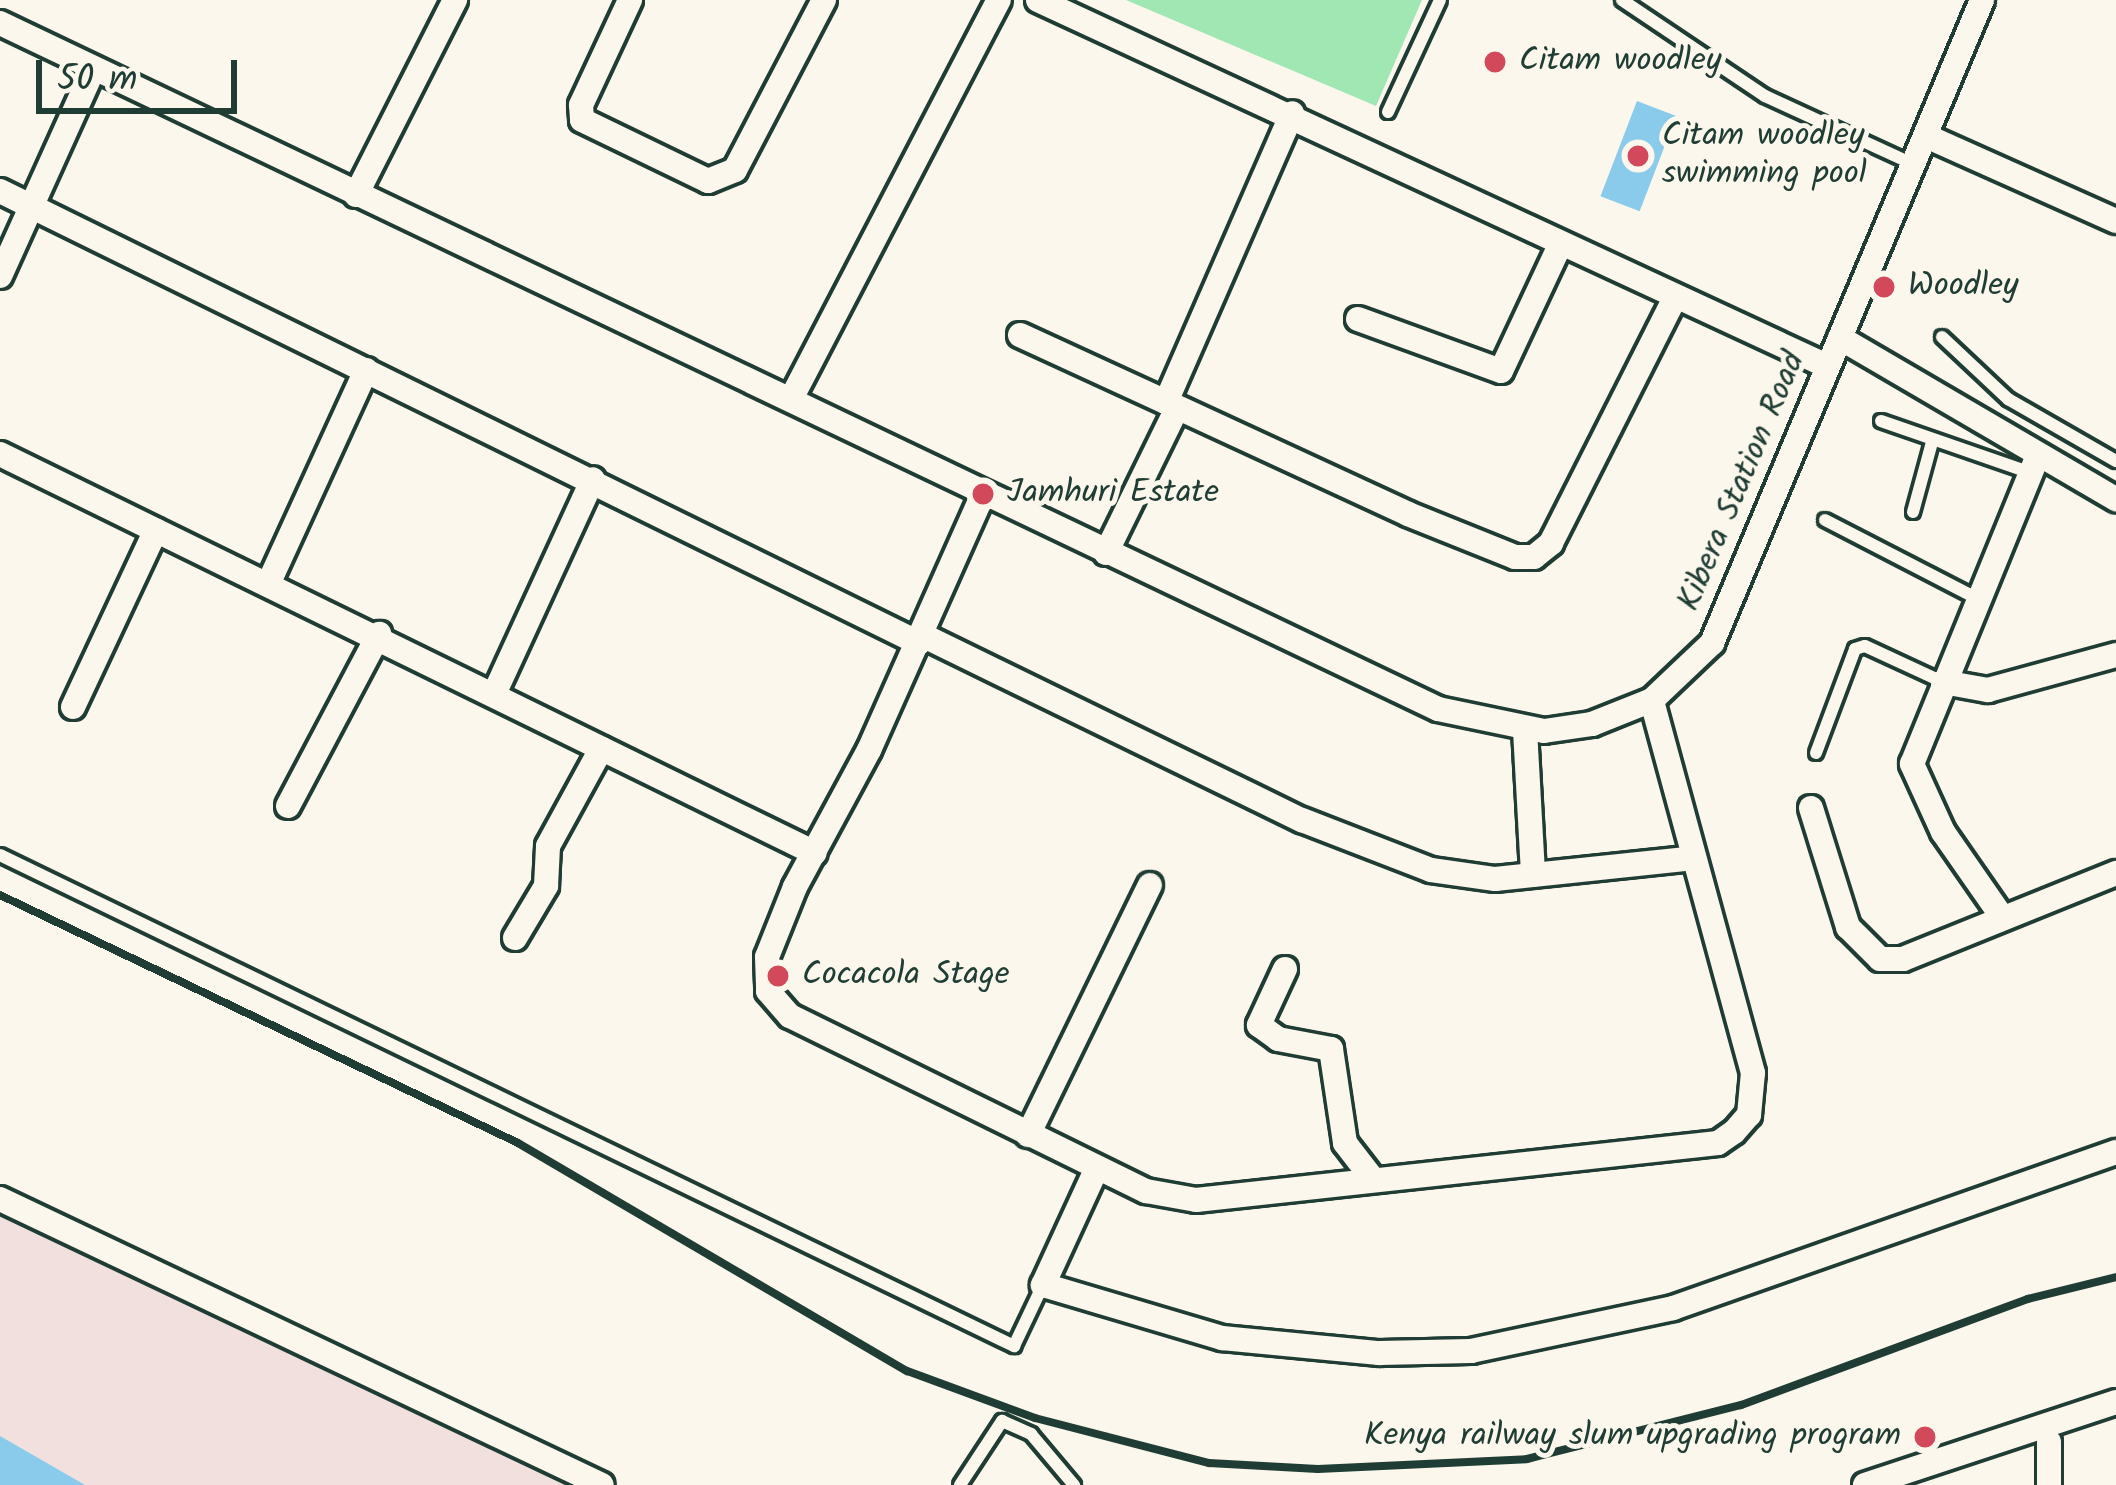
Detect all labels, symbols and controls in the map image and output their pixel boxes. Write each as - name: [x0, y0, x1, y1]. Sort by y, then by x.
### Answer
- scale bar: [42, 36, 243, 110]
- place label: Citam woodley: [1519, 42, 1721, 82]
- marker: Citam woodley: [1482, 49, 1508, 75]
- text: 50 m: [57, 52, 137, 109]
- place label: Citam woodley swimming pool: [1662, 117, 1867, 195]
- marker: Citam woodley swimming pool: [1625, 143, 1651, 169]
- place label: Woodley: [1908, 267, 2019, 307]
- marker: Woodley: [1871, 274, 1897, 300]
- street label: Kibera Station Road: [1671, 347, 1815, 617]
- place label: Jamhuri Estate: [1007, 474, 1219, 514]
- marker: Jamhuri Estate: [970, 481, 996, 507]
- place label: Cocacola Stage: [802, 956, 1010, 996]
- marker: Cocacola Stage: [765, 963, 791, 989]
- place label: Kenya railway slum upgrading program: [1364, 1417, 1901, 1457]
- marker: Kenya railway slum upgrading program: [1912, 1424, 1938, 1450]

